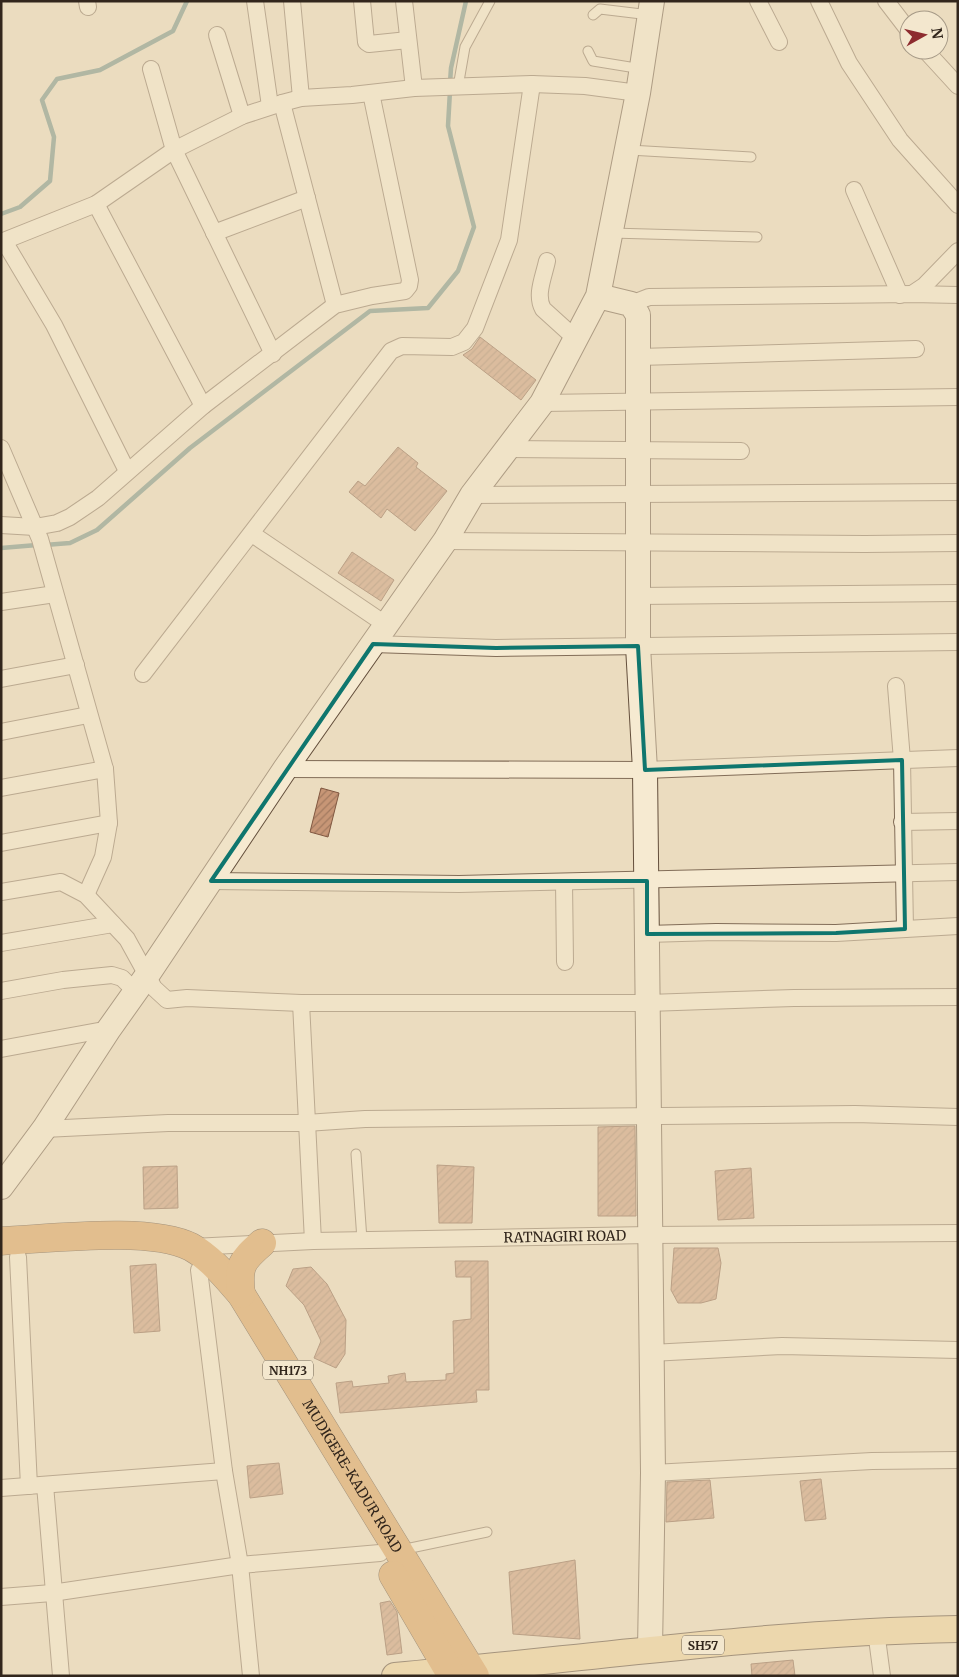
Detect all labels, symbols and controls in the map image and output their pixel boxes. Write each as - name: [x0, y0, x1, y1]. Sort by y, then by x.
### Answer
- north arrow: [899, 10, 949, 60]
- text: N: [927, 26, 947, 40]
- street label: RATNAGIRI ROAD: [503, 1226, 627, 1247]
- road number: NH173: [263, 1360, 313, 1380]
- street label: MUDIGERE-KADUR ROAD: [299, 1396, 407, 1556]
- road number: SH57: [682, 1636, 724, 1654]

